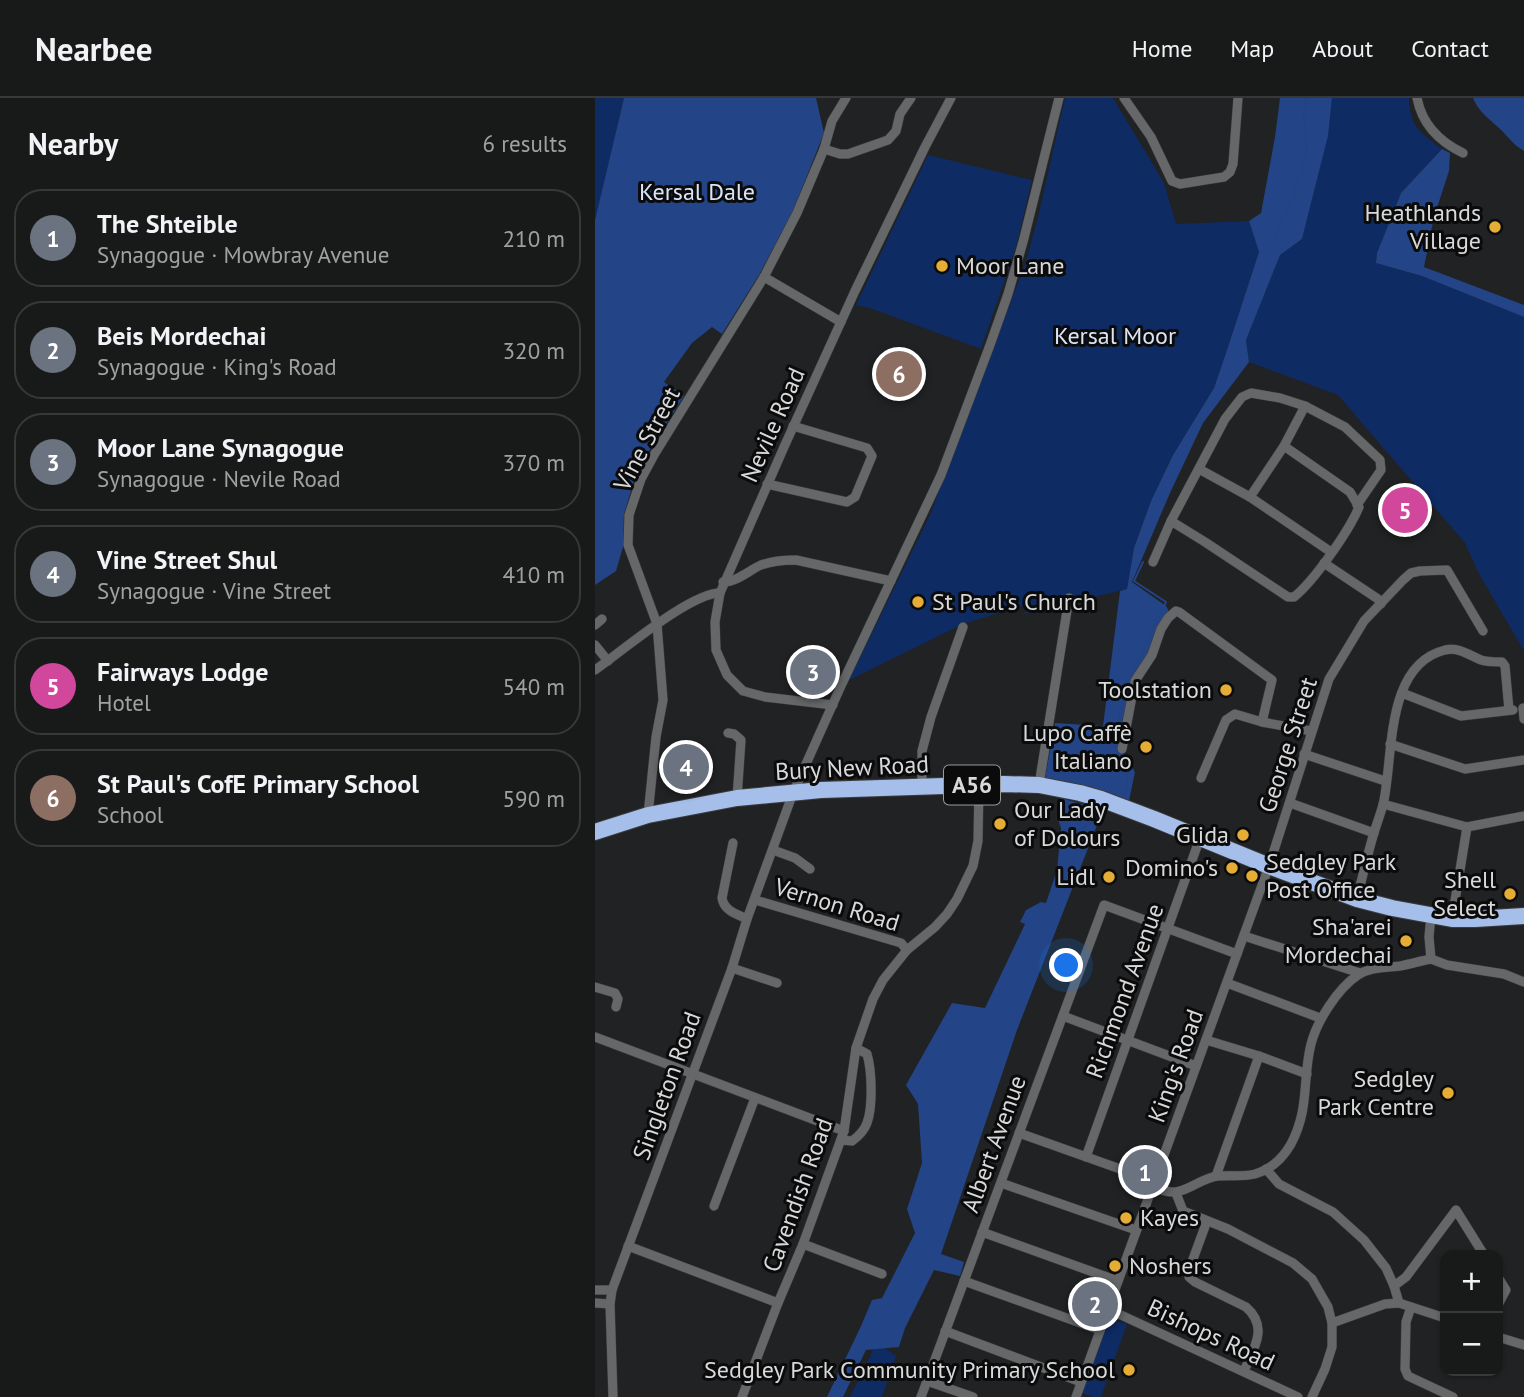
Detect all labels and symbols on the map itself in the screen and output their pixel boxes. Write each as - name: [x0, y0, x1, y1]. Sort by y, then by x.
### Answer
- park label: Kersal Dale: [639, 176, 755, 207]
- place label: Heathlands Village: [1364, 197, 1481, 256]
- marker: Heathlands Village: [1487, 219, 1503, 235]
- place label: Moor Lane: [956, 250, 1064, 281]
- marker: Moor Lane: [934, 258, 950, 274]
- park label: Kersal Moor: [1054, 320, 1176, 351]
- pin: 6: [876, 348, 922, 400]
- street label: Nevile Road: [734, 363, 812, 487]
- street label: Vine Street: [606, 382, 687, 497]
- pin: 5: [1382, 484, 1428, 536]
- place label: St Paul's Church: [932, 586, 1096, 617]
- marker: St Paul's Church: [910, 594, 926, 610]
- pin: 3: [790, 646, 836, 698]
- street label: George Street: [1251, 673, 1324, 816]
- place label: Toolstation: [1098, 674, 1212, 705]
- marker: Toolstation: [1218, 682, 1234, 698]
- place label: Lupo Caffè Italiano: [1022, 717, 1132, 776]
- marker: Lupo Caffè Italiano: [1138, 739, 1154, 755]
- pin: 4: [663, 741, 709, 793]
- street label: Bury New Road: [774, 748, 930, 787]
- road number: A56: [944, 765, 1000, 804]
- place label: Our Lady of Dolours: [1014, 794, 1120, 853]
- marker: Our Lady of Dolours: [992, 816, 1008, 832]
- place label: Glida: [1176, 819, 1229, 850]
- marker: Glida: [1235, 827, 1251, 843]
- place label: Sedgley Park Post Office: [1266, 846, 1397, 905]
- place label: Domino's: [1125, 852, 1218, 883]
- marker: Domino's: [1224, 860, 1240, 876]
- place label: Lidl: [1056, 861, 1095, 892]
- place label: Shell Select: [1433, 864, 1496, 923]
- marker: Sedgley Park Post Office: [1244, 868, 1260, 884]
- marker: Lidl: [1101, 869, 1117, 885]
- street label: Vernon Road: [770, 871, 903, 938]
- marker: Shell Select: [1502, 886, 1518, 902]
- street label: Richmond Avenue: [1079, 899, 1171, 1082]
- place label: Sha'arei Mordechai: [1285, 911, 1392, 970]
- marker: Sha'arei Mordechai: [1398, 933, 1414, 949]
- your location: [1049, 948, 1083, 982]
- street label: King's Road: [1141, 1005, 1210, 1127]
- street label: Singleton Road: [625, 1007, 708, 1164]
- place label: Sedgley Park Centre: [1318, 1063, 1434, 1122]
- street label: Albert Avenue: [954, 1071, 1033, 1217]
- marker: Sedgley Park Centre: [1440, 1085, 1456, 1101]
- street label: Cavendish Road: [755, 1114, 840, 1276]
- pin: 1: [1122, 1146, 1168, 1198]
- place label: Kayes: [1140, 1202, 1199, 1233]
- marker: Kayes: [1118, 1210, 1134, 1226]
- place label: Noshers: [1129, 1250, 1212, 1281]
- marker: Noshers: [1107, 1258, 1123, 1274]
- pin: 2: [1072, 1278, 1118, 1330]
- street label: Bishops Road: [1143, 1292, 1280, 1378]
- place label: Sedgley Park Community Primary School: [704, 1354, 1115, 1385]
- marker: Sedgley Park Community Primary School: [1121, 1362, 1137, 1378]

